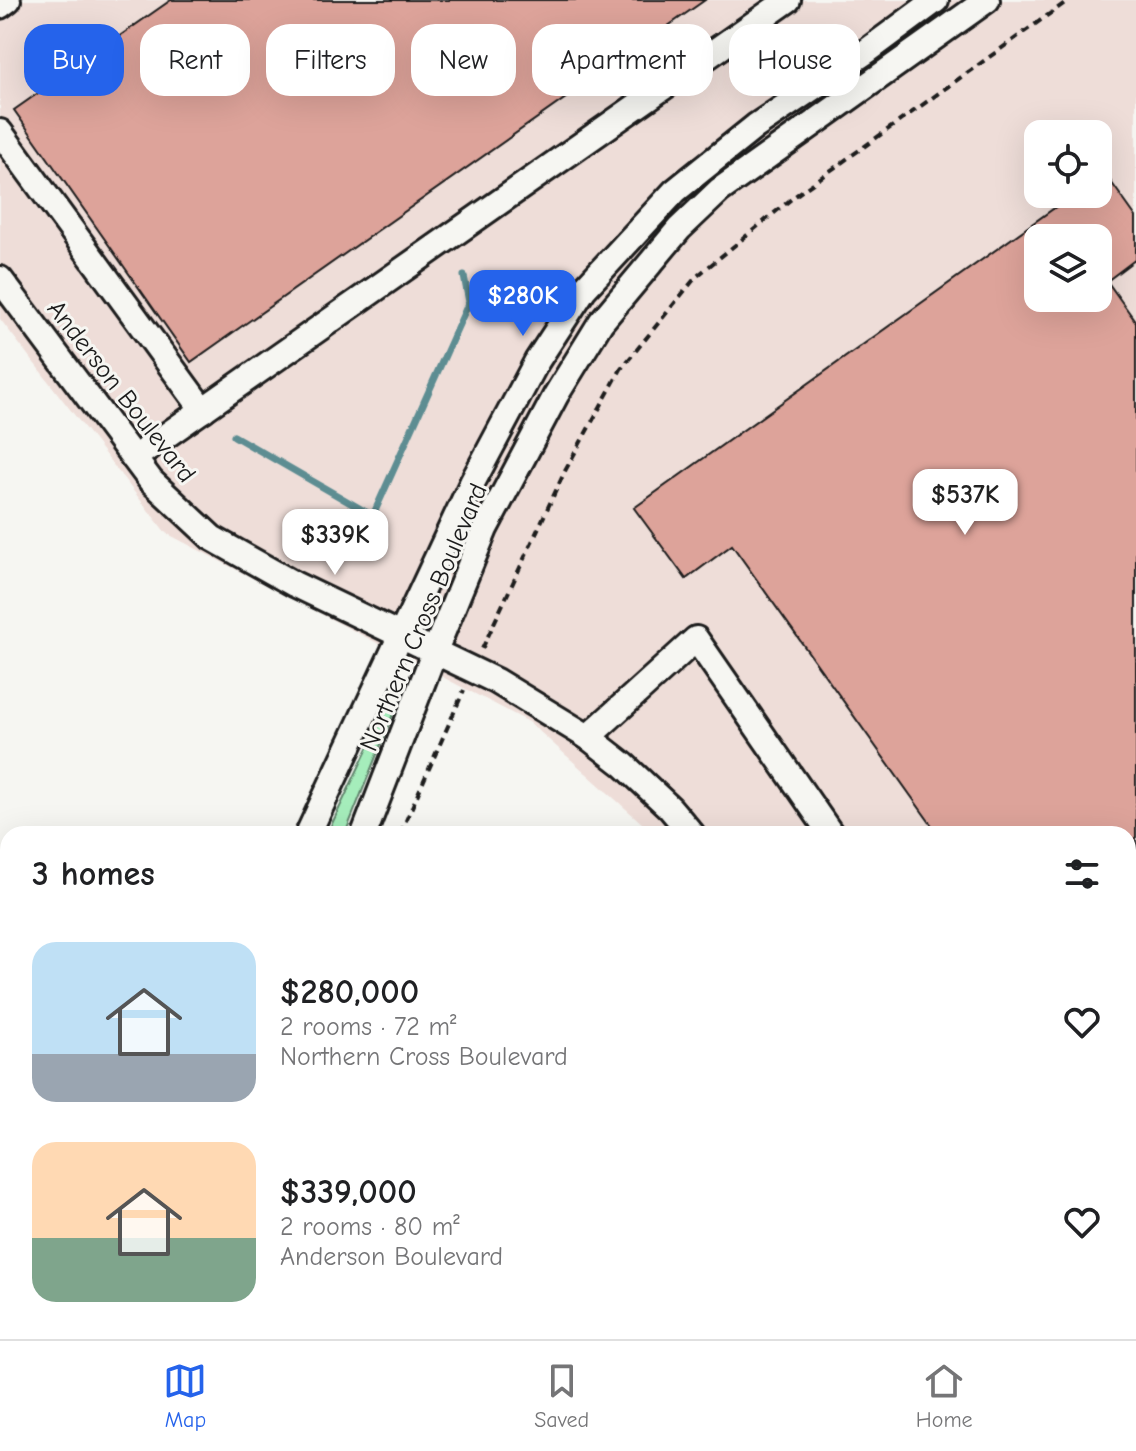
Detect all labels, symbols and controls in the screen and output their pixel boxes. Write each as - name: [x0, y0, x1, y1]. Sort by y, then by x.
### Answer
- chip: Buy: [24, 24, 124, 96]
- chip: Rent: [140, 24, 250, 96]
- chip: Filters: [266, 24, 395, 96]
- chip: New: [411, 24, 516, 96]
- chip: Apartment: [532, 24, 713, 96]
- chip: House: [729, 24, 860, 96]
- map controls: [1024, 120, 1112, 312]
- button: locate: [1024, 120, 1112, 208]
- button: layers: [1024, 224, 1112, 312]
- pin: $280K: [467, 270, 579, 338]
- text: $280K: [487, 281, 559, 311]
- street label: Anderson Boulevard: [41, 294, 202, 489]
- pin: $537K: [909, 469, 1021, 537]
- street label: Northern Cross Boulevard: [354, 479, 494, 756]
- text: $537K: [931, 480, 999, 510]
- pin: $339K: [279, 509, 391, 577]
- text: $339K: [300, 520, 370, 550]
- icon: filters: [1060, 852, 1104, 896]
- text: 3 homes: [32, 854, 155, 894]
- text: $280,000: [280, 972, 419, 1012]
- icon: home: [96, 974, 192, 1070]
- icon: heart: [1060, 1000, 1104, 1044]
- text: 2 rooms · 72 m²: [280, 1012, 457, 1042]
- text: Northern Cross Boulevard: [280, 1042, 568, 1072]
- text: $339,000: [280, 1172, 417, 1212]
- icon: home: [96, 1174, 192, 1270]
- icon: heart: [1060, 1200, 1104, 1244]
- text: 2 rooms · 80 m²: [280, 1212, 460, 1242]
- text: Anderson Boulevard: [280, 1242, 503, 1272]
- tab: Map: [163, 1359, 207, 1433]
- tab: Saved: [534, 1359, 589, 1433]
- tab: Home: [916, 1359, 973, 1433]

